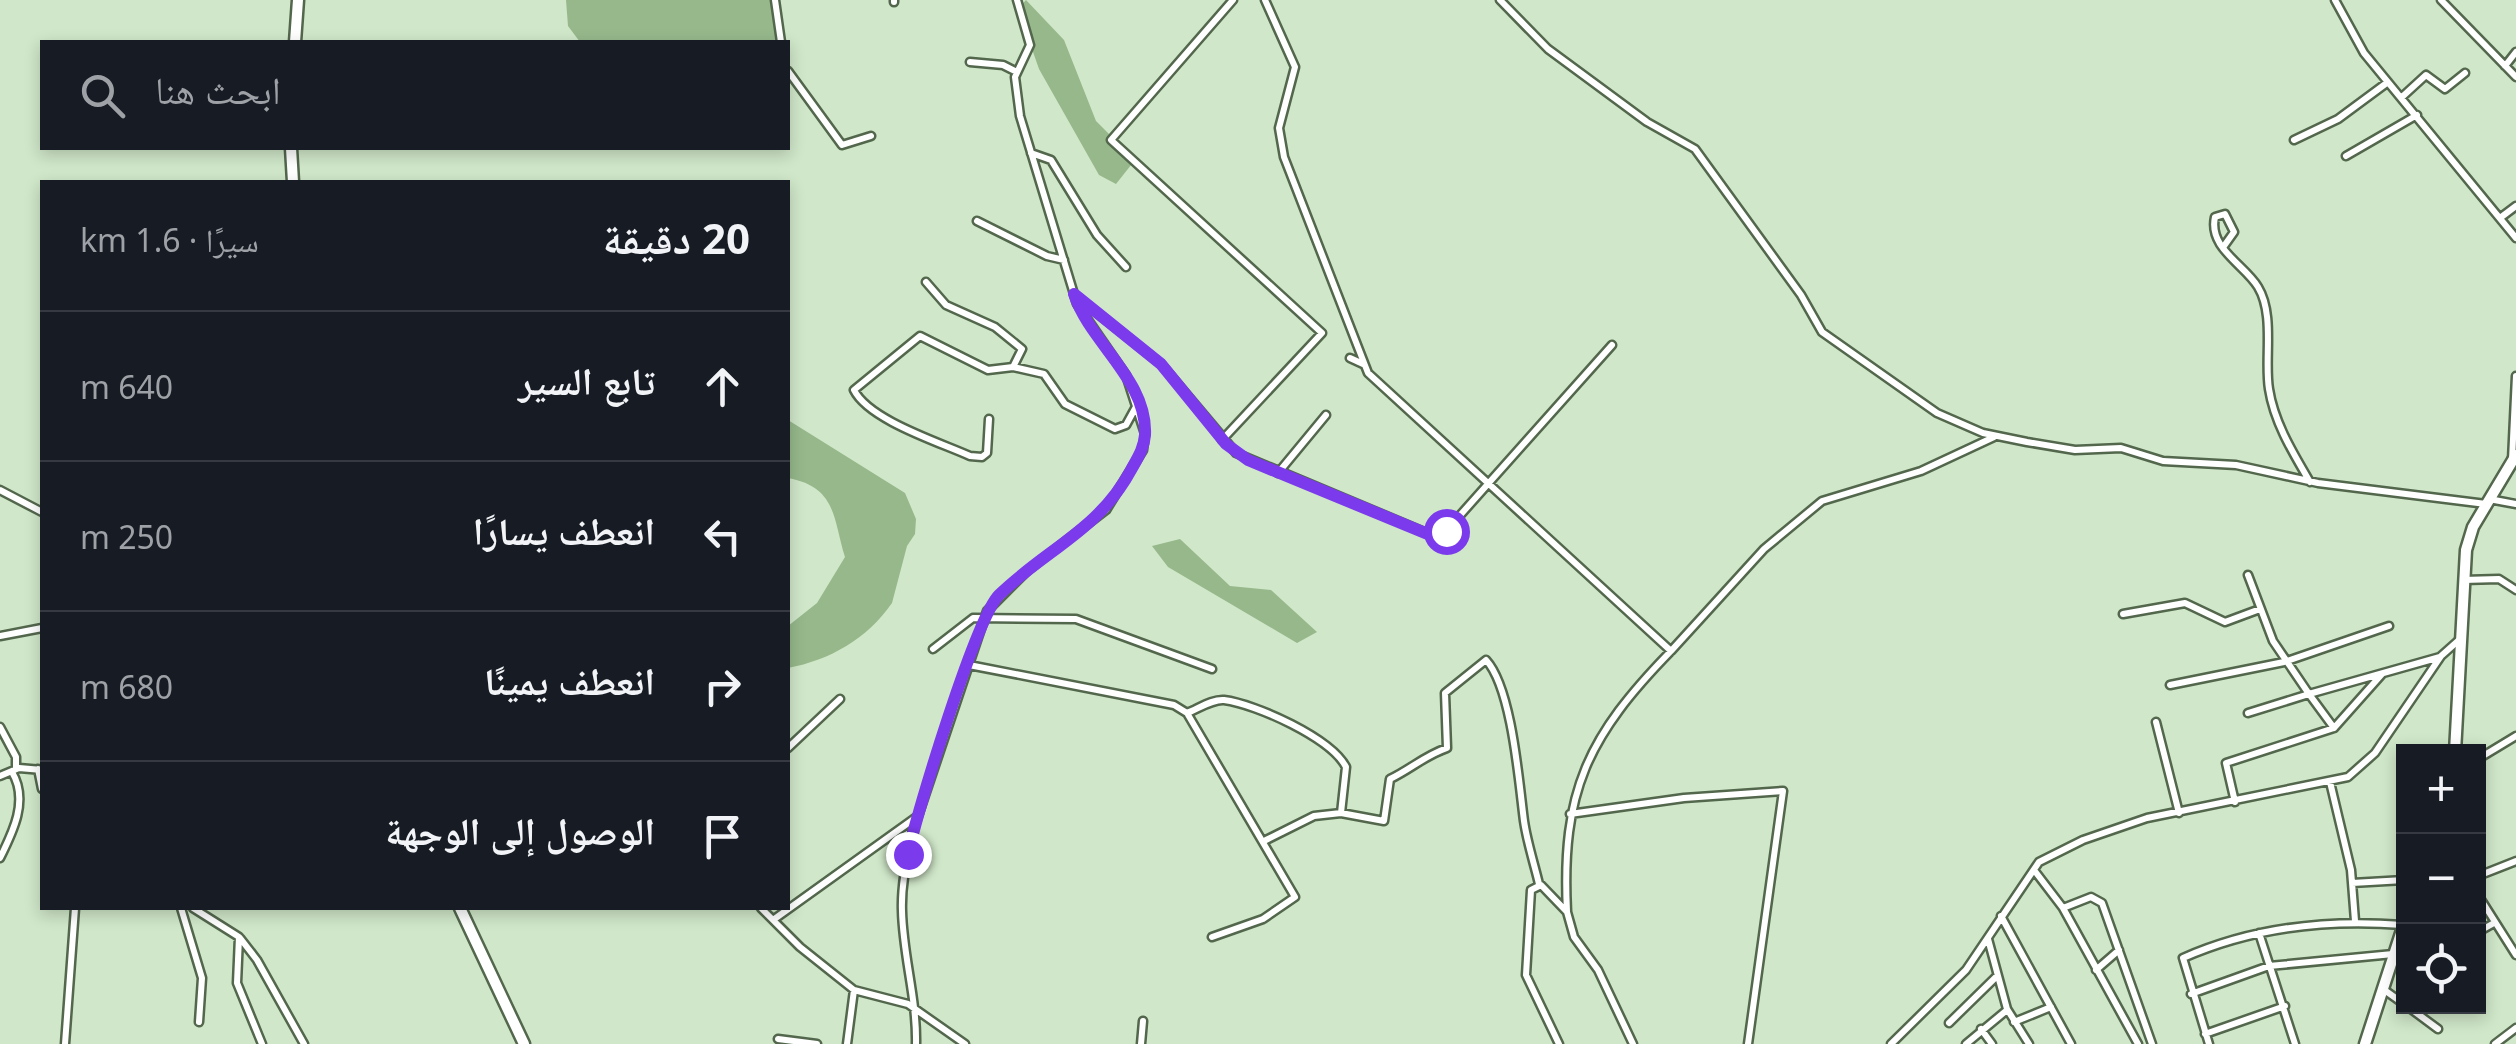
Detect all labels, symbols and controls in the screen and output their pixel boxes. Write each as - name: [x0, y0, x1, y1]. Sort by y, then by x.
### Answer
- search box: [40, 40, 790, 150]
- text: ابحث هنا: [155, 63, 281, 115]
- icon: search: [75, 68, 130, 123]
- text: 20 دقيقة: [603, 209, 750, 266]
- text: سيرًا · 1.6 km: [80, 218, 259, 261]
- text: تابع السير: [518, 354, 655, 406]
- icon: ahead: [695, 359, 750, 414]
- text: 640 m: [80, 365, 173, 408]
- text: انعطف يسارًا: [473, 504, 655, 556]
- icon: left: [695, 509, 750, 564]
- route start: [1424, 509, 1470, 555]
- text: 250 m: [80, 515, 173, 558]
- text: انعطف يمينًا: [484, 654, 655, 706]
- icon: right: [695, 659, 750, 714]
- text: 680 m: [80, 665, 173, 708]
- map controls: [2396, 744, 2486, 1014]
- button: +: [2396, 744, 2486, 834]
- text: الوصول إلى الوجهة: [385, 804, 655, 856]
- icon: arrive: [695, 809, 750, 864]
- route end: [886, 832, 932, 878]
- button: −: [2396, 834, 2486, 924]
- button: locate: [2396, 924, 2486, 1014]

